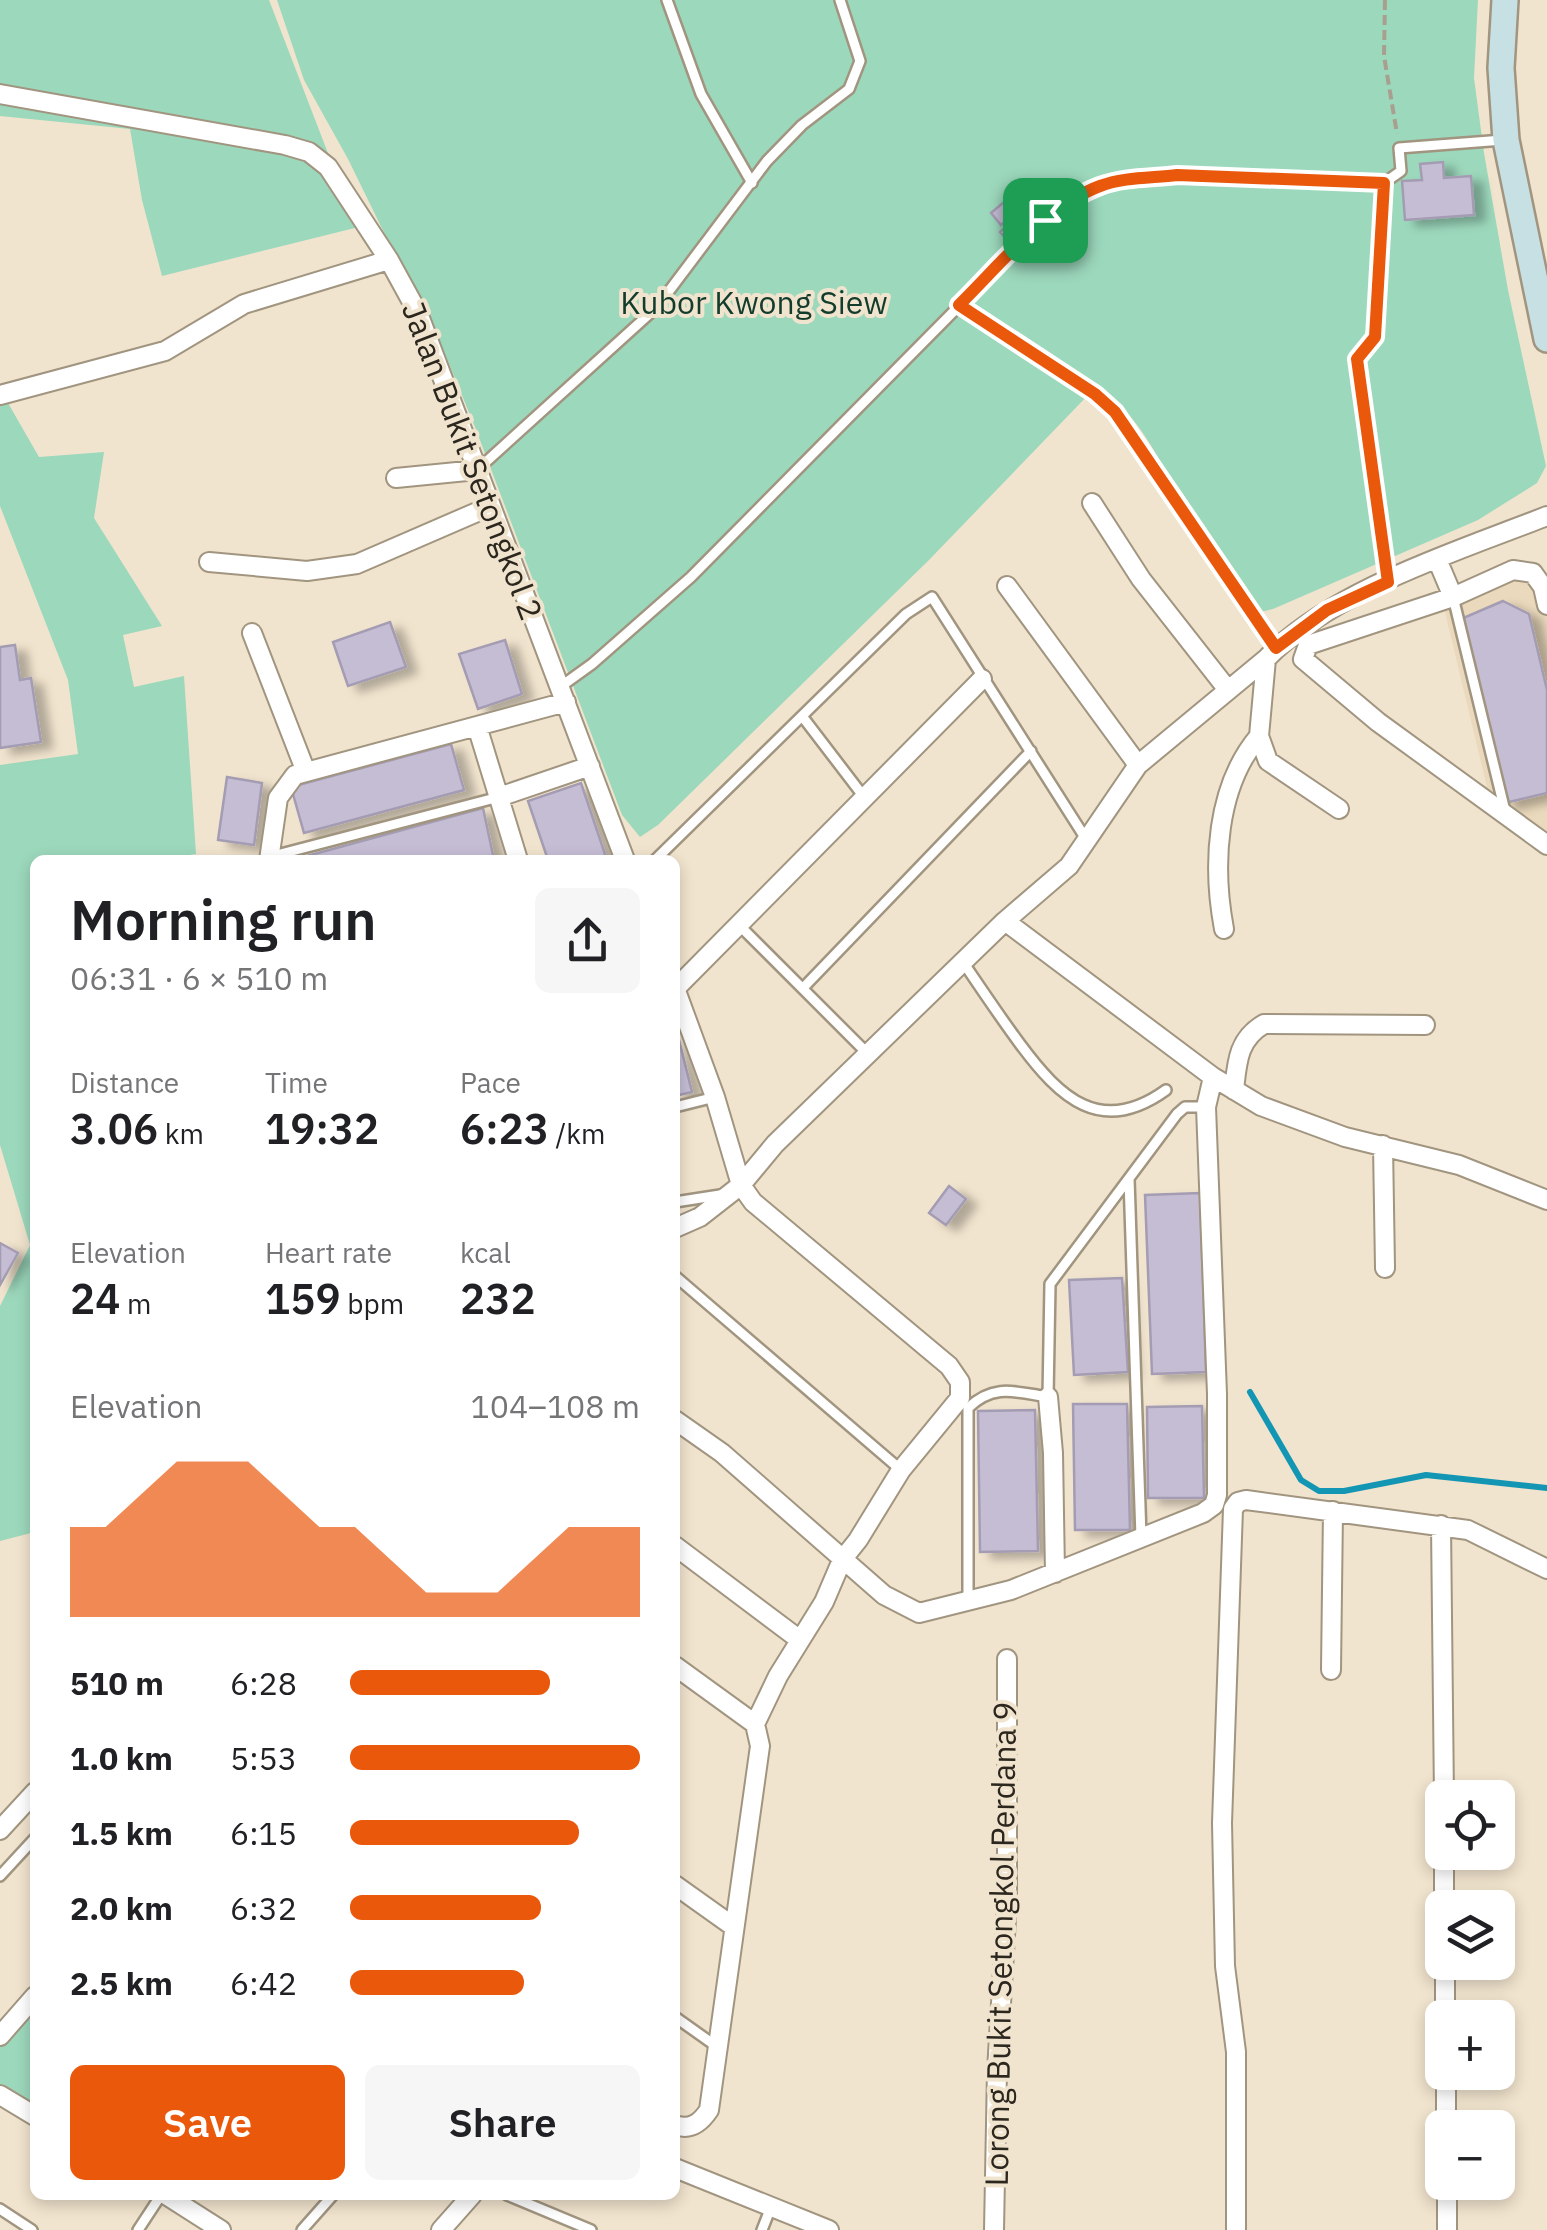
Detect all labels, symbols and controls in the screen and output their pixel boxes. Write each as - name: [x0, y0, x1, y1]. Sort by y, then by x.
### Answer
- pin: [1003, 178, 1088, 263]
- icon: arrive: [1018, 193, 1073, 248]
- park label: Kubor Kwong Siew: [620, 281, 888, 323]
- street label: Jalan Bukit Setongkol 2: [393, 296, 553, 626]
- text: Morning run: [70, 884, 377, 955]
- button: share: [535, 888, 640, 993]
- text: 06:31 · 6 × 510 m: [70, 957, 328, 999]
- text: Distance: [70, 1064, 179, 1101]
- text: Time: [265, 1064, 328, 1101]
- text: Pace: [460, 1064, 521, 1101]
- text: 3.06: [70, 1101, 158, 1156]
- text: 19:32: [265, 1101, 379, 1156]
- text: 6:23: [460, 1101, 549, 1156]
- text: km: [158, 1115, 204, 1152]
- text: /km: [549, 1115, 606, 1152]
- text: Elevation: [70, 1234, 186, 1271]
- text: Heart rate: [265, 1234, 392, 1271]
- text: kcal: [460, 1234, 511, 1271]
- text: 24: [70, 1271, 120, 1326]
- text: 159: [265, 1271, 341, 1326]
- text: 232: [460, 1271, 536, 1326]
- text: m: [120, 1285, 151, 1322]
- text: bpm: [341, 1285, 404, 1322]
- text: Elevation: [70, 1385, 203, 1427]
- text: 104–108 m: [470, 1385, 640, 1427]
- text: 510 m: [70, 1662, 164, 1704]
- text: 6:28: [230, 1662, 297, 1704]
- street label: Lorong Bukit Setongkol Perdana 9: [975, 1701, 1025, 2187]
- text: 1.0 km: [70, 1737, 173, 1779]
- text: 5:53: [230, 1737, 297, 1779]
- map controls: [1425, 1780, 1515, 2200]
- button: locate: [1425, 1780, 1515, 1870]
- text: 1.5 km: [70, 1812, 173, 1854]
- text: 6:15: [230, 1812, 297, 1854]
- text: 2.0 km: [70, 1887, 173, 1929]
- text: 6:32: [230, 1887, 297, 1929]
- button: layers: [1425, 1890, 1515, 1980]
- text: 2.5 km: [70, 1962, 173, 2004]
- text: 6:42: [230, 1962, 297, 2004]
- button: +: [1425, 2000, 1515, 2090]
- button: Save: [70, 2065, 345, 2180]
- button: Share: [365, 2065, 640, 2180]
- button: −: [1425, 2110, 1515, 2200]

